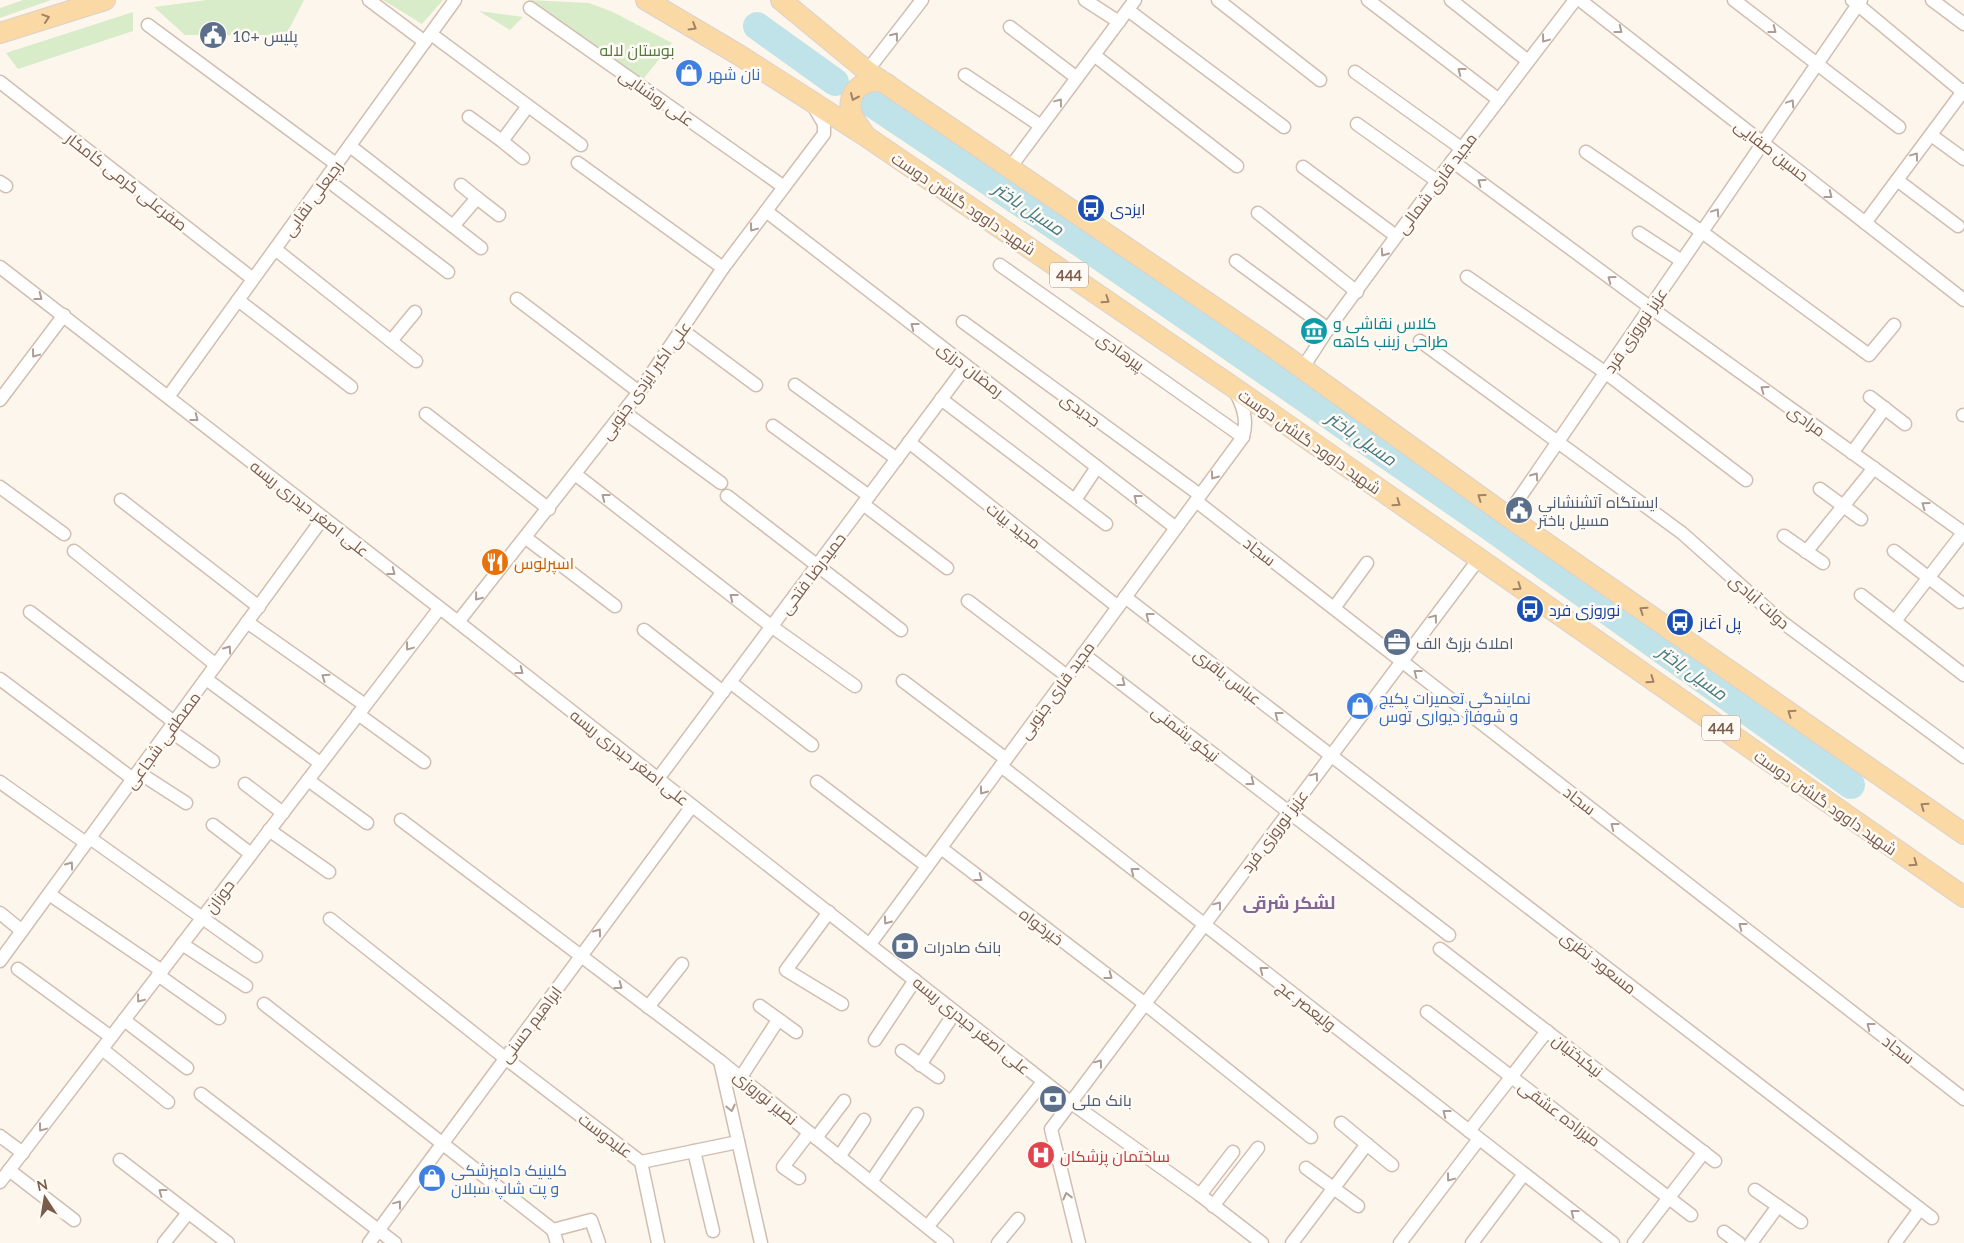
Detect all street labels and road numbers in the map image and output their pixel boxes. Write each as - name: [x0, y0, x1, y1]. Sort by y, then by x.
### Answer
- street label: علی روشنایی: [615, 64, 698, 131]
- street label: حسین صفایی: [1730, 115, 1813, 186]
- street label: صفرعلی کرمی کامکار: [61, 127, 191, 236]
- street label: مجید قاری شمالی: [1392, 129, 1482, 239]
- street label: شهید داوود گلشن دوست: [887, 148, 1040, 260]
- street label: رجبعلی نقابی: [278, 157, 347, 241]
- road number: 444: [1050, 262, 1088, 288]
- street label: عزیز نوروزی فرد: [1600, 284, 1672, 377]
- street label: علی اکبر ایزدی جنوبی: [596, 317, 696, 444]
- street label: پیرهادی: [1092, 328, 1149, 377]
- street label: رمضان درزی: [933, 337, 1008, 402]
- street label: شهید داوود گلشن دوست: [1234, 385, 1385, 499]
- street label: جدیدی: [1056, 388, 1105, 431]
- street label: مرادی: [1783, 400, 1829, 441]
- street label: علی اصغر حیدری ریسه: [246, 456, 373, 562]
- street label: مجید بیات: [982, 498, 1045, 553]
- street label: حمیدرضا فتحی: [775, 528, 850, 619]
- street label: سجاد: [1240, 533, 1280, 570]
- street label: دولت آبادی: [1725, 570, 1794, 634]
- street label: مجید قاری جنوبی: [1014, 638, 1099, 744]
- street label: عباس باقری: [1189, 644, 1265, 710]
- street label: مصطفی شجاعی: [120, 688, 205, 794]
- street label: نیکو بشمنی: [1147, 701, 1224, 767]
- street label: علی اصغر حیدری ریسه: [566, 705, 693, 811]
- road number: 444: [1702, 716, 1740, 740]
- street label: شهید داوود گلشن دوست: [1750, 746, 1901, 860]
- street label: سجاد: [1560, 782, 1600, 819]
- street label: عزیز نوروزی فرد: [1237, 786, 1313, 877]
- street label: حوزان: [200, 875, 239, 918]
- street label: خیرخواه: [1016, 903, 1068, 949]
- street label: مسعود نظری: [1556, 927, 1641, 999]
- street label: علی اصغر حیدری ریسه: [908, 972, 1034, 1080]
- street label: ولیعصر عج: [1272, 976, 1340, 1036]
- street label: ابراهیم حسنی: [495, 982, 567, 1068]
- street label: نیکبختیان: [1548, 1029, 1607, 1082]
- street label: سجاد: [1879, 1031, 1919, 1068]
- street label: نصیر نوروزی: [729, 1066, 802, 1130]
- street label: میرزاده عشقی: [1514, 1076, 1604, 1151]
- street label: علیدوست: [575, 1109, 637, 1162]

